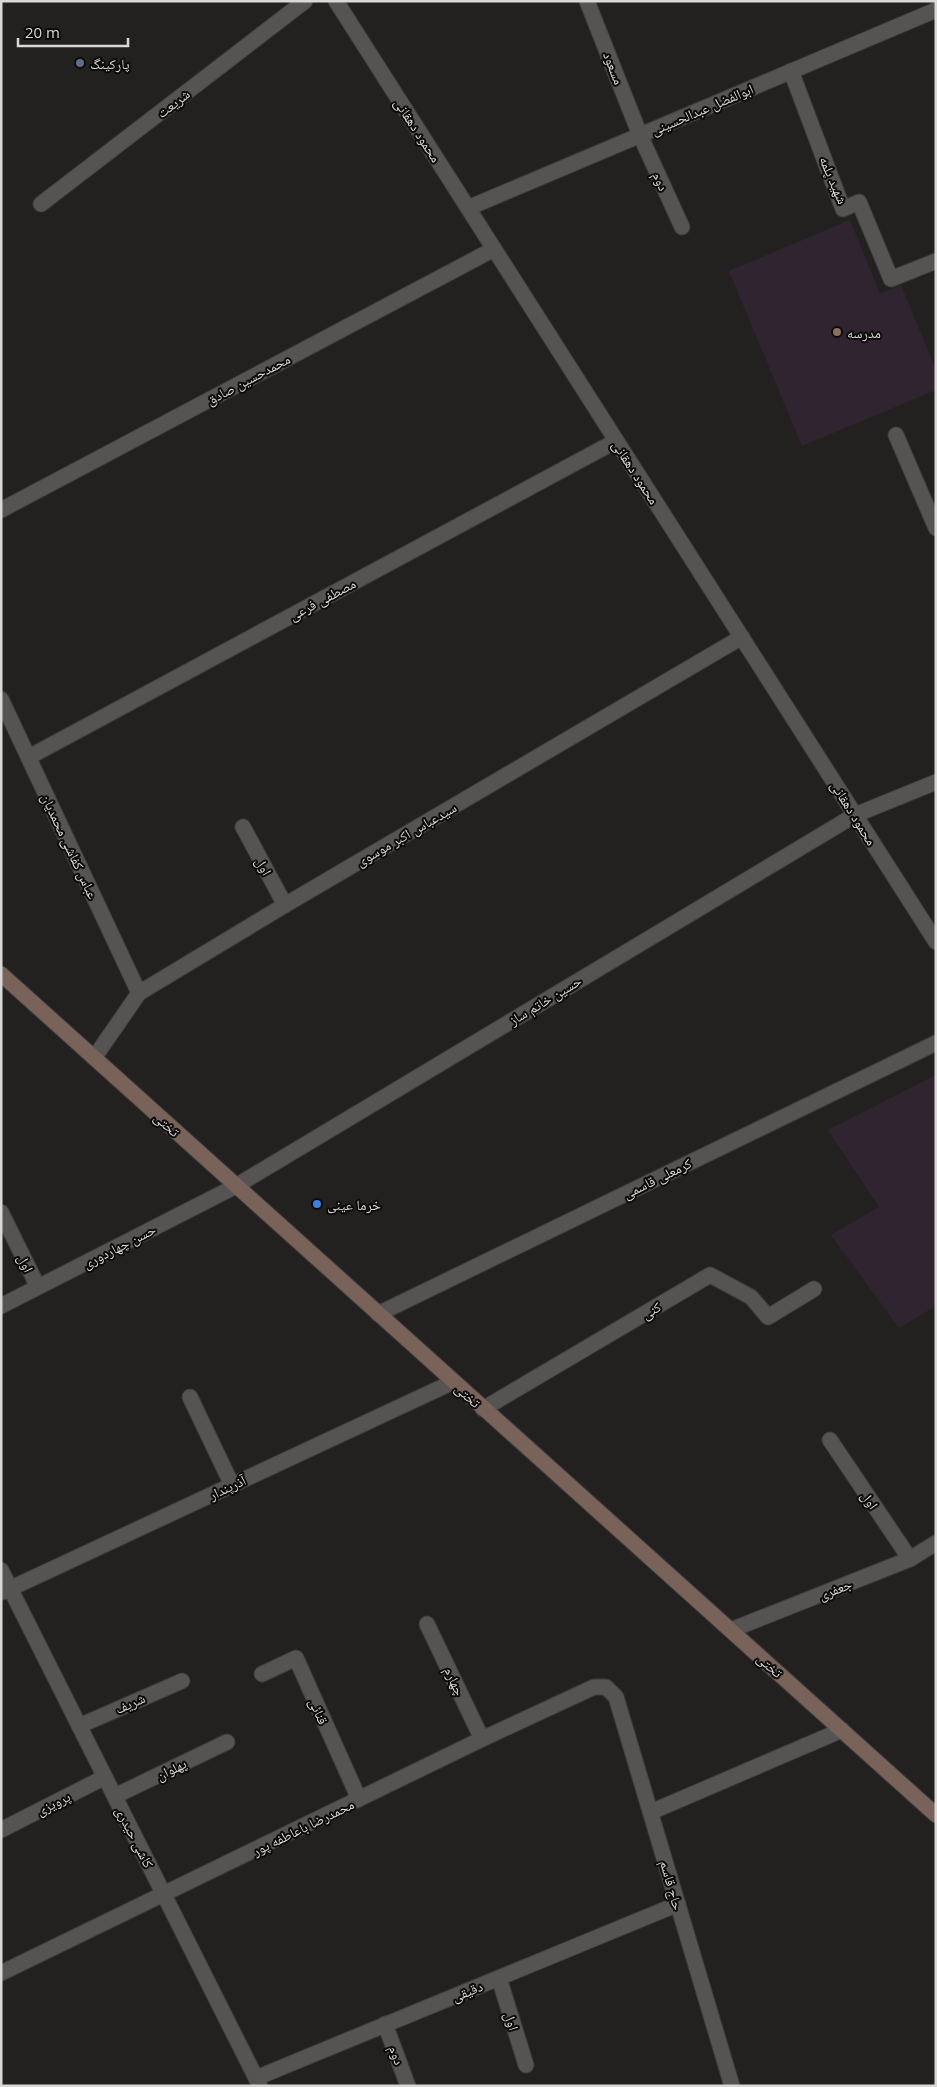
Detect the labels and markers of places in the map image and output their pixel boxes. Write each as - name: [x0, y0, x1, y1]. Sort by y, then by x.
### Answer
- place label: پارکینگ: [90, 54, 130, 73]
- marker: پارکینگ: [74, 57, 86, 69]
- place label: مدرسه: [847, 323, 881, 342]
- marker: مدرسه: [831, 326, 843, 338]
- place label: خرما عینی: [327, 1195, 381, 1214]
- marker: خرما عینی: [311, 1198, 323, 1210]

